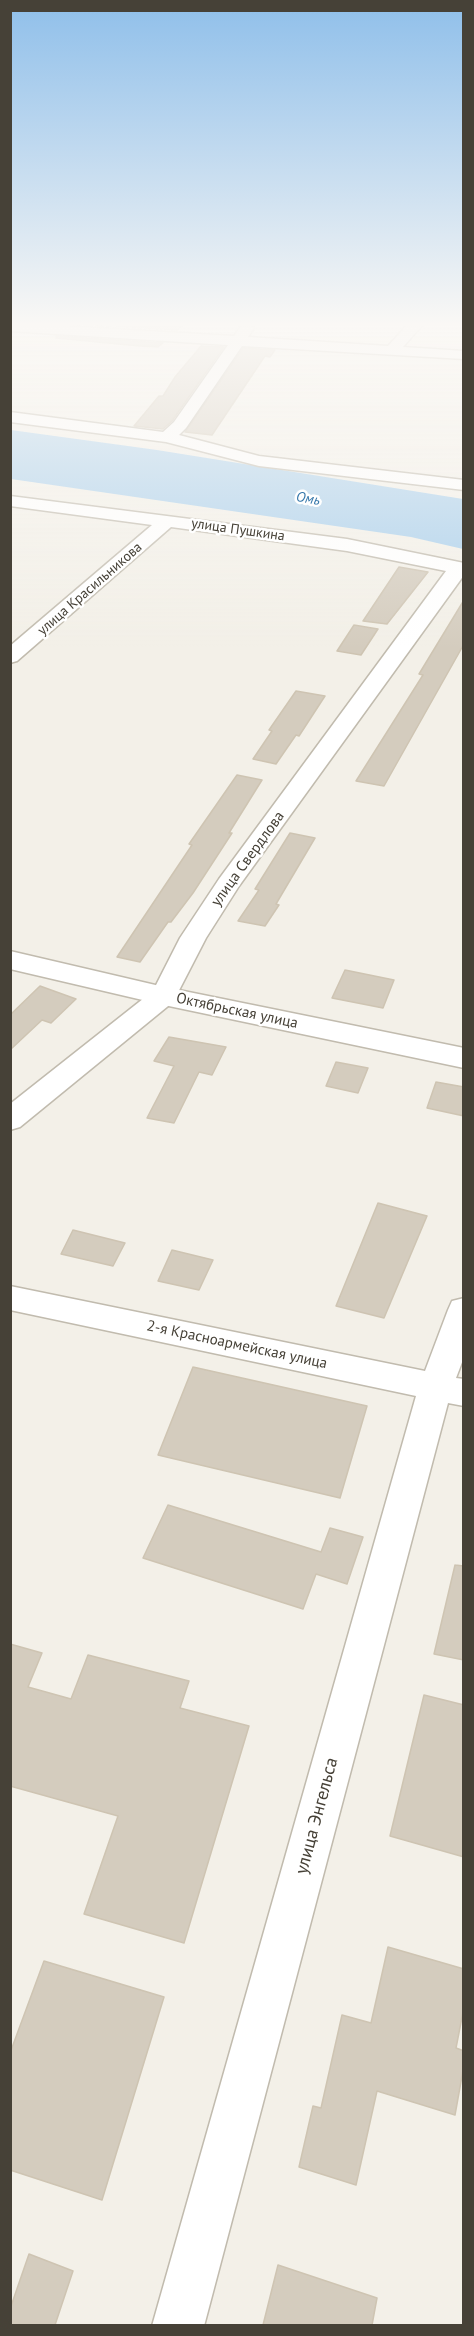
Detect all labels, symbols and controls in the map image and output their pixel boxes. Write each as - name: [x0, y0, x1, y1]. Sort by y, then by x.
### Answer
- water label: Омь: [295, 489, 321, 509]
- street label: улица Пушкина: [190, 515, 286, 545]
- street label: улица Красильникова: [34, 539, 146, 639]
- street label: улица Свердлова: [208, 808, 288, 910]
- street label: Октябрьская улица: [174, 989, 300, 1033]
- street label: 2-я Красноармейская улица: [145, 1317, 329, 1373]
- street label: улица Энгельса: [291, 1755, 343, 1877]

